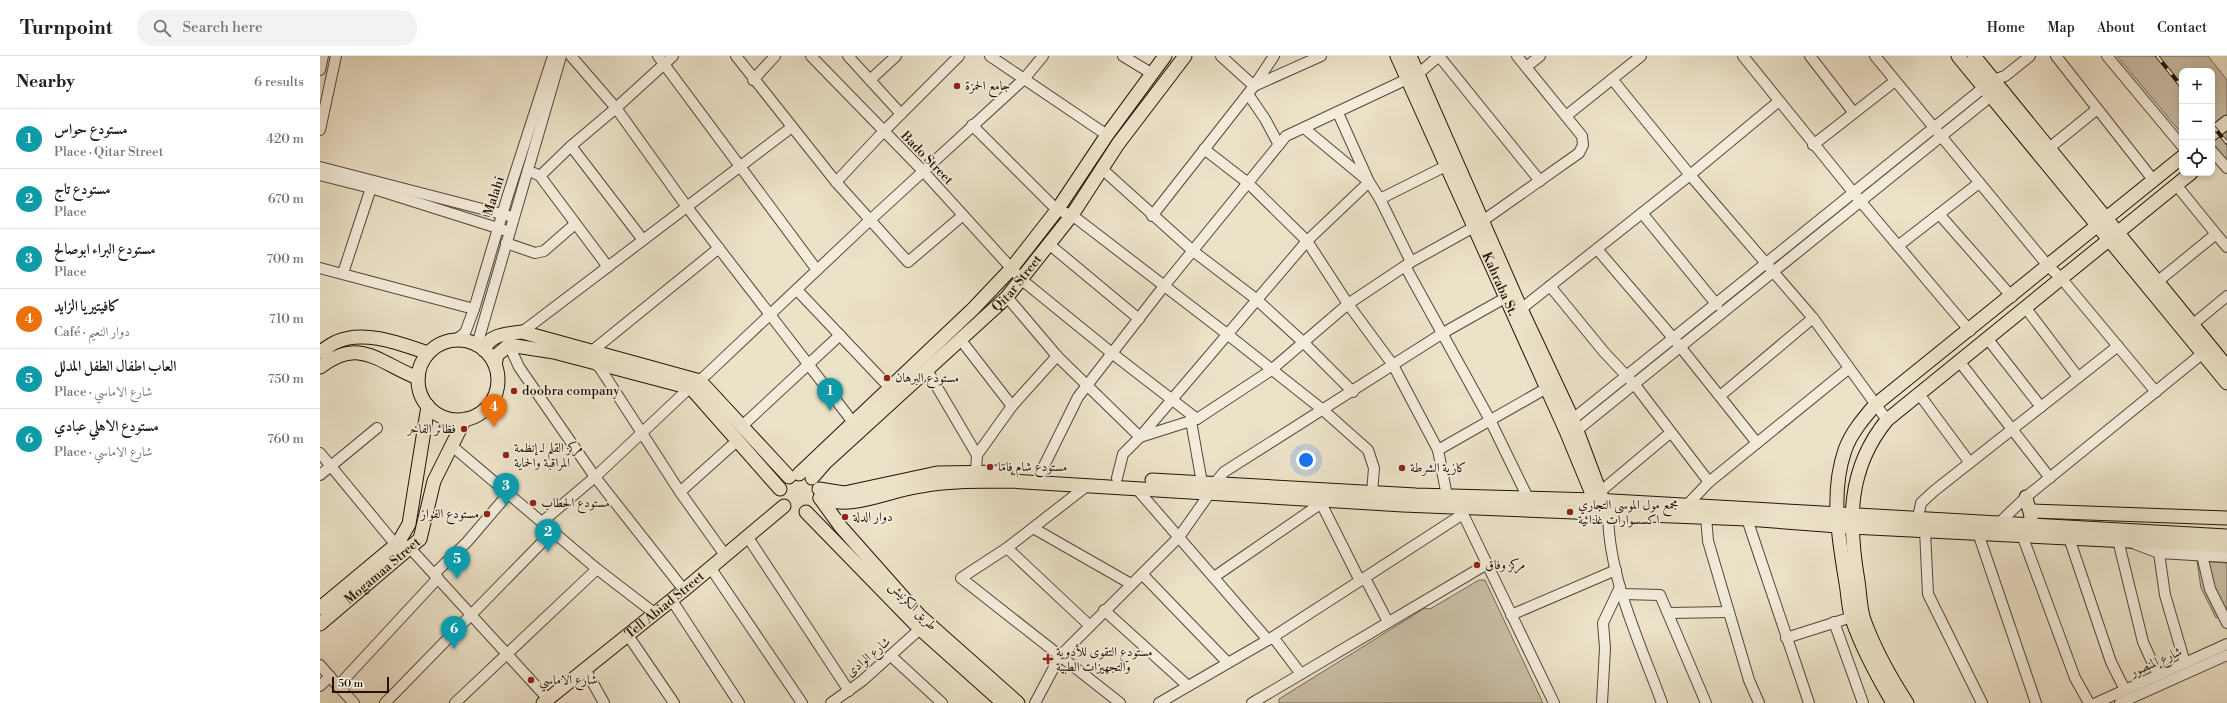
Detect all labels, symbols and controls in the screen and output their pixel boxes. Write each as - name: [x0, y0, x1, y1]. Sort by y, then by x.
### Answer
- search box: [137, 10, 417, 46]
- text: Turnpoint: [20, 16, 113, 40]
- icon: search: [151, 17, 173, 39]
- text: Search here: [183, 18, 263, 37]
- text: Home: [1987, 19, 2025, 37]
- text: Map: [2047, 19, 2075, 37]
- text: About: [2097, 19, 2135, 37]
- text: Contact: [2157, 19, 2207, 37]
- map controls: [2179, 68, 2215, 176]
- button: +: [2179, 68, 2215, 104]
- text: Nearby: [16, 71, 75, 93]
- text: 6 results: [254, 74, 304, 90]
- place label: جامع الحمزة: [965, 78, 1011, 98]
- marker: جامع الحمزة: [952, 81, 962, 91]
- button: −: [2179, 104, 2215, 140]
- text: مستودع حواس: [54, 120, 128, 139]
- street label: Bado Street: [897, 127, 957, 188]
- text: 1: [26, 131, 32, 147]
- text: 420 m: [266, 131, 304, 147]
- button: locate: [2179, 140, 2215, 176]
- text: Place · Qitar Street: [54, 144, 163, 160]
- street label: Malahi: [480, 174, 508, 218]
- text: مستودع تاج: [54, 180, 111, 199]
- text: 2: [25, 191, 33, 207]
- text: 670 m: [268, 191, 304, 207]
- text: Place: [54, 204, 86, 220]
- text: مستودع البراء ابوصالح: [54, 240, 156, 259]
- street label: Kahraba St.: [1478, 250, 1521, 318]
- text: 3: [25, 251, 33, 267]
- text: 700 m: [266, 251, 304, 267]
- street label: Qitar Street: [988, 251, 1046, 315]
- text: Place: [54, 264, 86, 280]
- text: كافيتيريا الزايد: [54, 297, 120, 316]
- text: 4: [25, 311, 33, 327]
- text: 710 m: [269, 311, 304, 327]
- text: Café · دوار النعيم: [54, 324, 130, 340]
- text: العاب اطفال الطفل المدلل: [54, 357, 177, 376]
- place label: مستودع البرهان: [895, 370, 959, 389]
- text: 5: [25, 371, 33, 387]
- text: 750 m: [268, 371, 304, 387]
- marker: مستودع البرهان: [882, 373, 892, 383]
- pin: 1: [817, 378, 843, 411]
- place label: doobra company: [522, 383, 620, 399]
- text: Place · شارع الاماسي: [54, 384, 152, 400]
- marker: doobra company: [509, 386, 519, 396]
- pin: 4: [481, 394, 507, 427]
- text: مستودع الاهلي عبادي: [54, 417, 159, 436]
- place label: فطائر الفاخر: [405, 421, 456, 437]
- marker: فطائر الفاخر: [459, 424, 469, 434]
- text: 6: [25, 431, 33, 447]
- text: 760 m: [267, 431, 304, 447]
- place label: مركز القلم لـ إنظمة المراقبة والحماية: [514, 440, 583, 471]
- text: Place · شارع الاماسي: [54, 444, 152, 460]
- marker: مركز القلم لـ إنظمة المراقبة والحماية: [501, 450, 511, 460]
- your location: [1296, 450, 1316, 470]
- place label: مستودع شام فاما: [998, 459, 1067, 478]
- place label: كازية الشرطة: [1410, 460, 1466, 476]
- marker: مستودع شام فاما: [985, 462, 995, 472]
- marker: كازية الشرطة: [1397, 463, 1407, 473]
- pin: 3: [493, 473, 519, 506]
- place label: مستودع الحطاب: [541, 495, 610, 514]
- place label: مجمع مول الموسى التجاري اكسسوارات غذائية: [1578, 497, 1679, 528]
- marker: مستودع الحطاب: [528, 498, 538, 508]
- place label: مستودع الفواز: [419, 506, 479, 525]
- marker: مجمع مول الموسى التجاري اكسسوارات غذائية: [1565, 507, 1575, 517]
- marker: مستودع الفواز: [482, 509, 492, 519]
- place label: دوار الدلة: [852, 509, 893, 525]
- marker: دوار الدلة: [840, 512, 850, 522]
- pin: 2: [535, 519, 561, 552]
- street label: Mogamaa Street: [341, 534, 424, 608]
- pin: 5: [444, 546, 470, 579]
- place label: مركز وفاق: [1485, 557, 1525, 574]
- marker: مركز وفاق: [1472, 560, 1482, 570]
- street label: Tell Abiad Street: [622, 568, 708, 642]
- street label: طريق الكرنيش: [885, 578, 940, 635]
- pin: 6: [441, 616, 467, 649]
- street label: شارع الوادى: [842, 634, 896, 683]
- place label: مستودع التقوى للأدوية والتجهيزات الطبية: [1056, 644, 1153, 675]
- street label: شارع المنصور: [2126, 644, 2186, 684]
- marker: مستودع التقوى للأدوية والتجهيزات الطبية: [1043, 654, 1053, 664]
- place label: شارع الاماسي: [539, 672, 597, 692]
- scale bar: [332, 675, 389, 694]
- marker: شارع الاماسي: [526, 675, 536, 685]
- text: 50 m: [338, 677, 363, 691]

